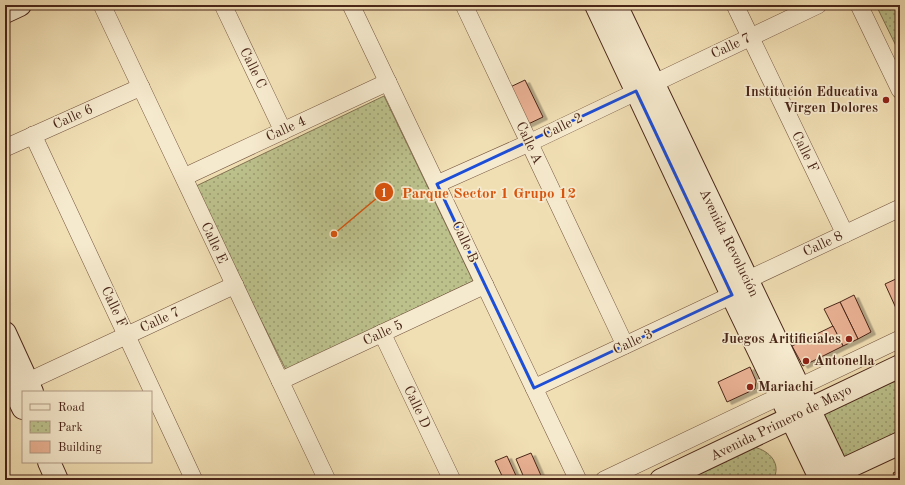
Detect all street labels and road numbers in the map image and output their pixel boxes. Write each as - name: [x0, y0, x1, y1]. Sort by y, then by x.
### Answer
- street label: Calle 7: [709, 31, 753, 61]
- street label: Calle C: [237, 45, 269, 91]
- street label: Calle 6: [51, 102, 95, 132]
- street label: Calle 2: [541, 110, 585, 142]
- street label: Calle 4: [264, 114, 308, 144]
- street label: Calle A: [513, 120, 545, 167]
- street label: Calle F: [789, 129, 821, 175]
- street label: Avenida Revolución: [697, 187, 761, 300]
- street label: Calle B: [449, 219, 481, 265]
- street label: Calle E: [198, 220, 230, 266]
- street label: Calle 8: [801, 229, 845, 259]
- street label: Calle F: [98, 284, 130, 330]
- street label: Calle 7: [138, 305, 182, 335]
- street label: Calle 5: [361, 318, 405, 348]
- street label: Calle 3: [611, 327, 655, 357]
- street label: Avenida Primero de Mayo: [708, 383, 854, 463]
- street label: Calle D: [401, 384, 433, 430]

